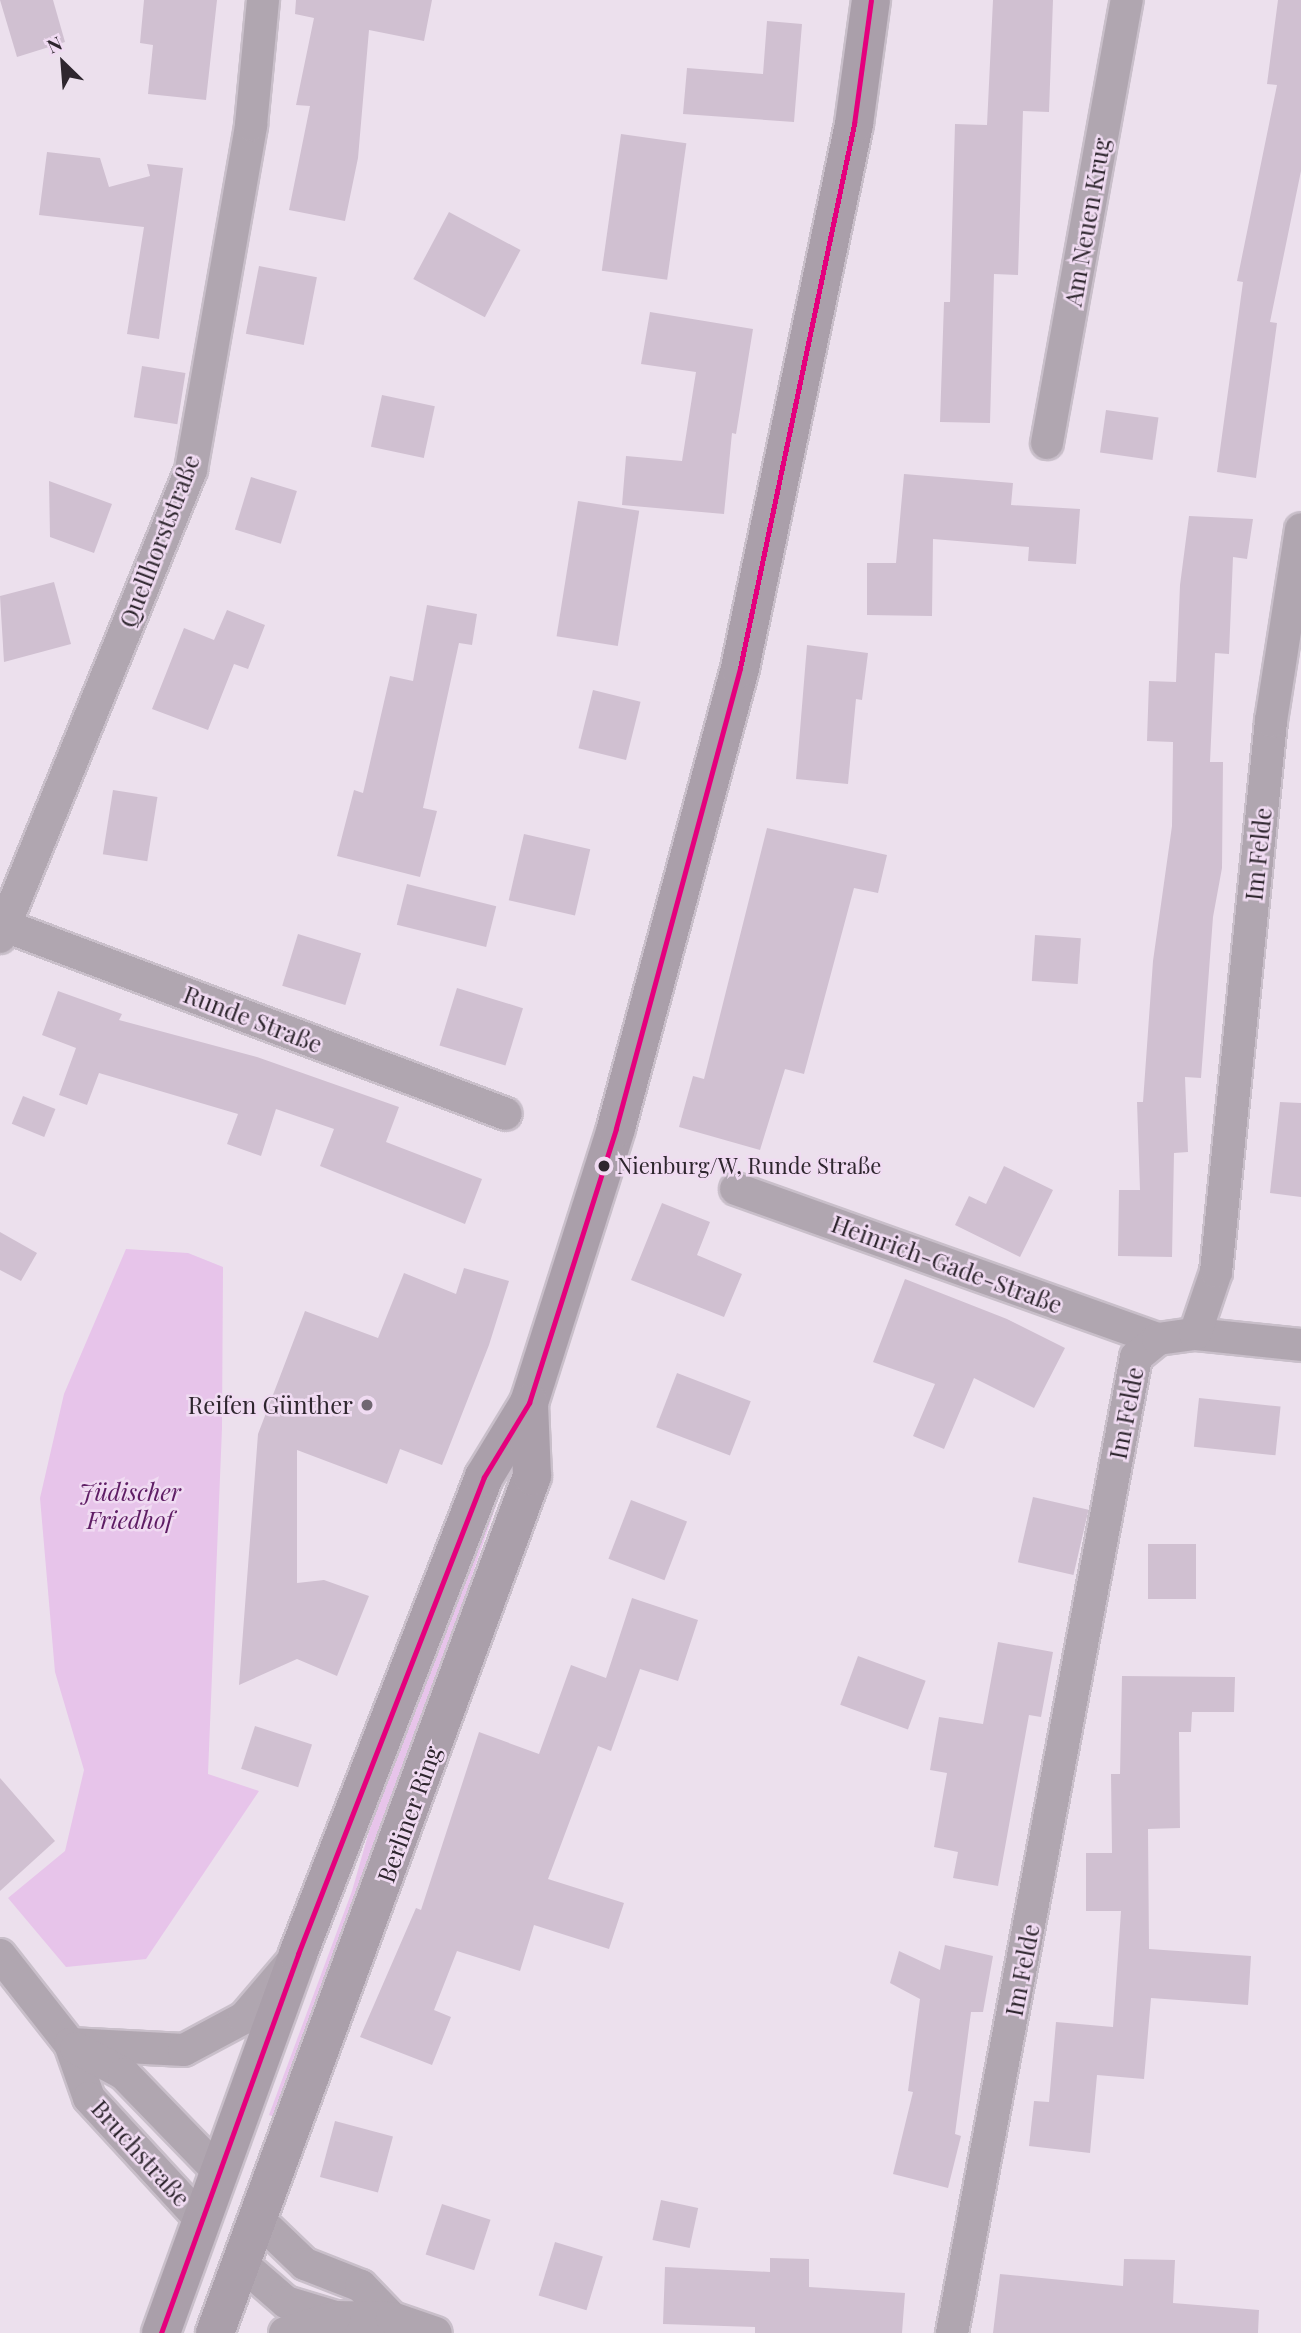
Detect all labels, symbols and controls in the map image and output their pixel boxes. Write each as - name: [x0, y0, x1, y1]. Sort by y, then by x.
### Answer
- north arrow: [28, 28, 98, 98]
- text: N: [42, 29, 66, 59]
- street label: Am Neuen Krug: [1058, 136, 1116, 308]
- street label: Quellhorststraße: [113, 451, 205, 631]
- street label: Im Felde: [1239, 806, 1277, 902]
- street label: Runde Straße: [180, 979, 326, 1059]
- place label: Nienburg/W, Runde Straße: [617, 1153, 882, 1179]
- marker: Nienburg/W, Runde Straße: [597, 1159, 611, 1173]
- street label: Heinrich-Gade-Straße: [828, 1209, 1066, 1319]
- street label: Im Felde: [1103, 1364, 1149, 1462]
- place label: Reifen Günther: [188, 1391, 353, 1419]
- marker: Reifen Günther: [359, 1397, 375, 1413]
- park label: Jüdischer Friedhof: [79, 1478, 181, 1534]
- street label: Berliner Ring: [371, 1742, 447, 1886]
- street label: Im Felde: [999, 1921, 1045, 2019]
- street label: Bruchstraße: [86, 2094, 196, 2212]

